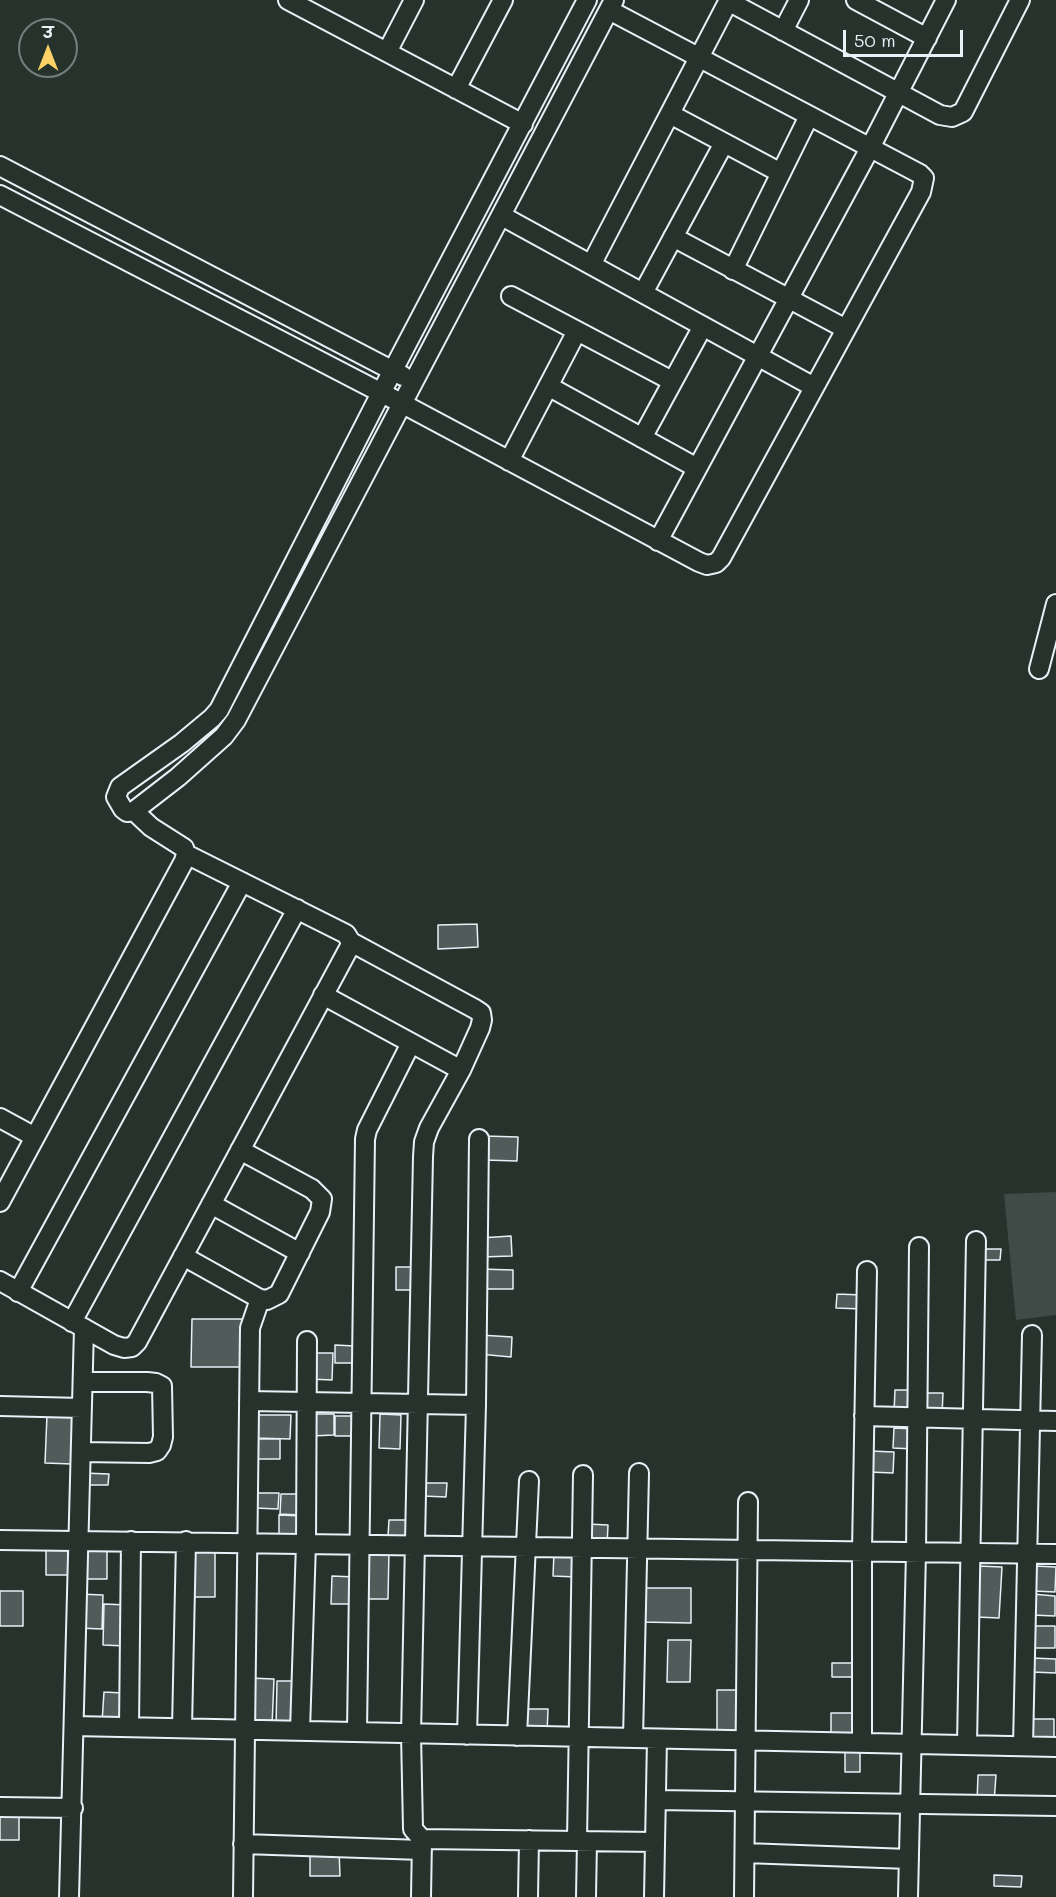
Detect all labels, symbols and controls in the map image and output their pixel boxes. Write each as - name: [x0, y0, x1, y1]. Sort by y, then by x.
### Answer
- north arrow: [18, 18, 78, 78]
- scale bar: [846, 18, 966, 56]
- text: उ: [43, 21, 53, 42]
- text: 50 m: [854, 28, 896, 52]

